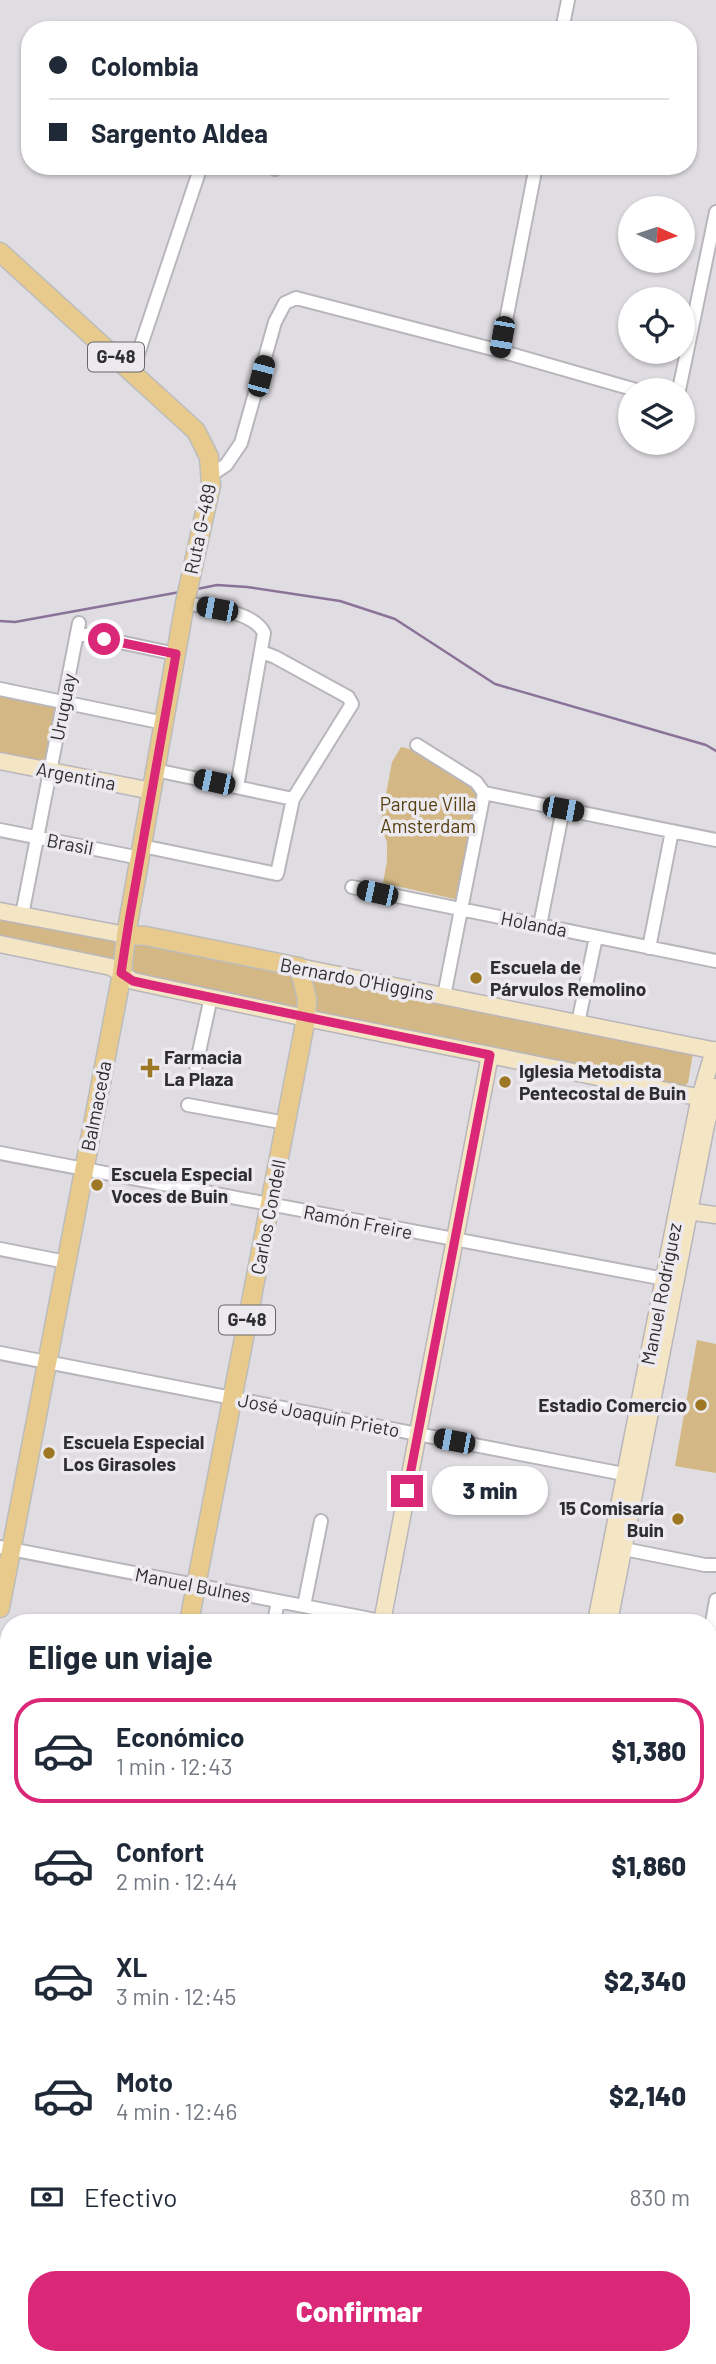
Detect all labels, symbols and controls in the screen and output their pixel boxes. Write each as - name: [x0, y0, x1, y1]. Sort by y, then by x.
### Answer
- text: Colombia: [91, 50, 199, 81]
- text: Sargento Aldea: [91, 117, 268, 148]
- north arrow: [618, 196, 695, 273]
- map controls: [618, 196, 695, 455]
- button: locate: [618, 287, 695, 364]
- car: [489, 314, 516, 360]
- road number: G-48: [88, 342, 144, 372]
- car: [246, 353, 277, 399]
- button: layers: [618, 378, 695, 455]
- street label: Ruta G-489: [179, 482, 220, 576]
- car: [195, 595, 240, 623]
- route start: [88, 623, 120, 655]
- street label: Uruguay: [45, 671, 80, 743]
- street label: Argentina: [34, 757, 118, 794]
- car: [192, 767, 237, 797]
- park label: Parque Villa Amsterdam: [380, 792, 476, 837]
- car: [541, 795, 586, 823]
- street label: Brasil: [45, 828, 95, 859]
- car: [355, 878, 400, 908]
- street label: Holanda: [499, 906, 569, 941]
- street label: Bernardo O'Higgins: [278, 952, 436, 1005]
- place label: Escuela de Párvulos Remolino: [490, 955, 646, 1000]
- marker: Escuela de Párvulos Remolino: [468, 970, 484, 986]
- place label: Farmacia La Plaza: [164, 1045, 242, 1090]
- street label: Balmaceda: [76, 1059, 116, 1153]
- place label: Iglesia Metodista Pentecostal de Buin: [519, 1059, 686, 1104]
- marker: Farmacia La Plaza: [142, 1060, 158, 1076]
- marker: Iglesia Metodista Pentecostal de Buin: [497, 1074, 513, 1090]
- street label: Carlos Condell: [245, 1157, 290, 1276]
- place label: Escuela Especial Voces de Buin: [111, 1162, 253, 1207]
- marker: Escuela Especial Voces de Buin: [89, 1177, 105, 1193]
- street label: Ramón Freire: [302, 1200, 415, 1243]
- street label: Manuel Rodríguez: [635, 1221, 686, 1367]
- road number: G-48: [219, 1306, 275, 1335]
- street label: José Joaquín Prieto: [236, 1388, 402, 1441]
- place label: Estadio Comercio: [538, 1393, 687, 1416]
- marker: Estadio Comercio: [693, 1397, 709, 1413]
- car: [432, 1427, 477, 1455]
- place label: Escuela Especial Los Girasoles: [63, 1430, 205, 1475]
- marker: Escuela Especial Los Girasoles: [41, 1445, 57, 1461]
- callout: 3 min: [432, 1466, 547, 1516]
- route end: [391, 1475, 423, 1507]
- text: 3 min: [462, 1476, 518, 1504]
- place label: 15 Comisaría Buin: [559, 1496, 664, 1541]
- marker: 15 Comisaría Buin: [670, 1511, 686, 1527]
- street label: Manuel Bulnes: [133, 1562, 253, 1607]
- text: Elige un viaje: [28, 1637, 213, 1675]
- icon: car: [32, 1719, 95, 1782]
- text: Económico: [116, 1721, 245, 1752]
- text: $1,380: [612, 1735, 686, 1766]
- text: 1 min · 12:43: [116, 1752, 233, 1780]
- icon: car: [32, 1834, 95, 1897]
- text: Confort: [116, 1836, 204, 1867]
- text: $1,860: [612, 1850, 686, 1881]
- text: 2 min · 12:44: [116, 1867, 238, 1895]
- icon: car: [32, 1949, 95, 2012]
- text: XL: [116, 1951, 147, 1982]
- text: $2,340: [604, 1965, 686, 1996]
- text: 3 min · 12:45: [116, 1982, 236, 2010]
- icon: car: [32, 2064, 95, 2127]
- text: Moto: [116, 2066, 173, 2097]
- text: $2,140: [609, 2080, 686, 2111]
- text: 4 min · 12:46: [116, 2097, 237, 2125]
- icon: cash: [28, 2178, 66, 2216]
- text: Efectivo: [84, 2181, 177, 2212]
- text: 830 m: [630, 2183, 690, 2211]
- button: Confirmar: [28, 2271, 690, 2351]

